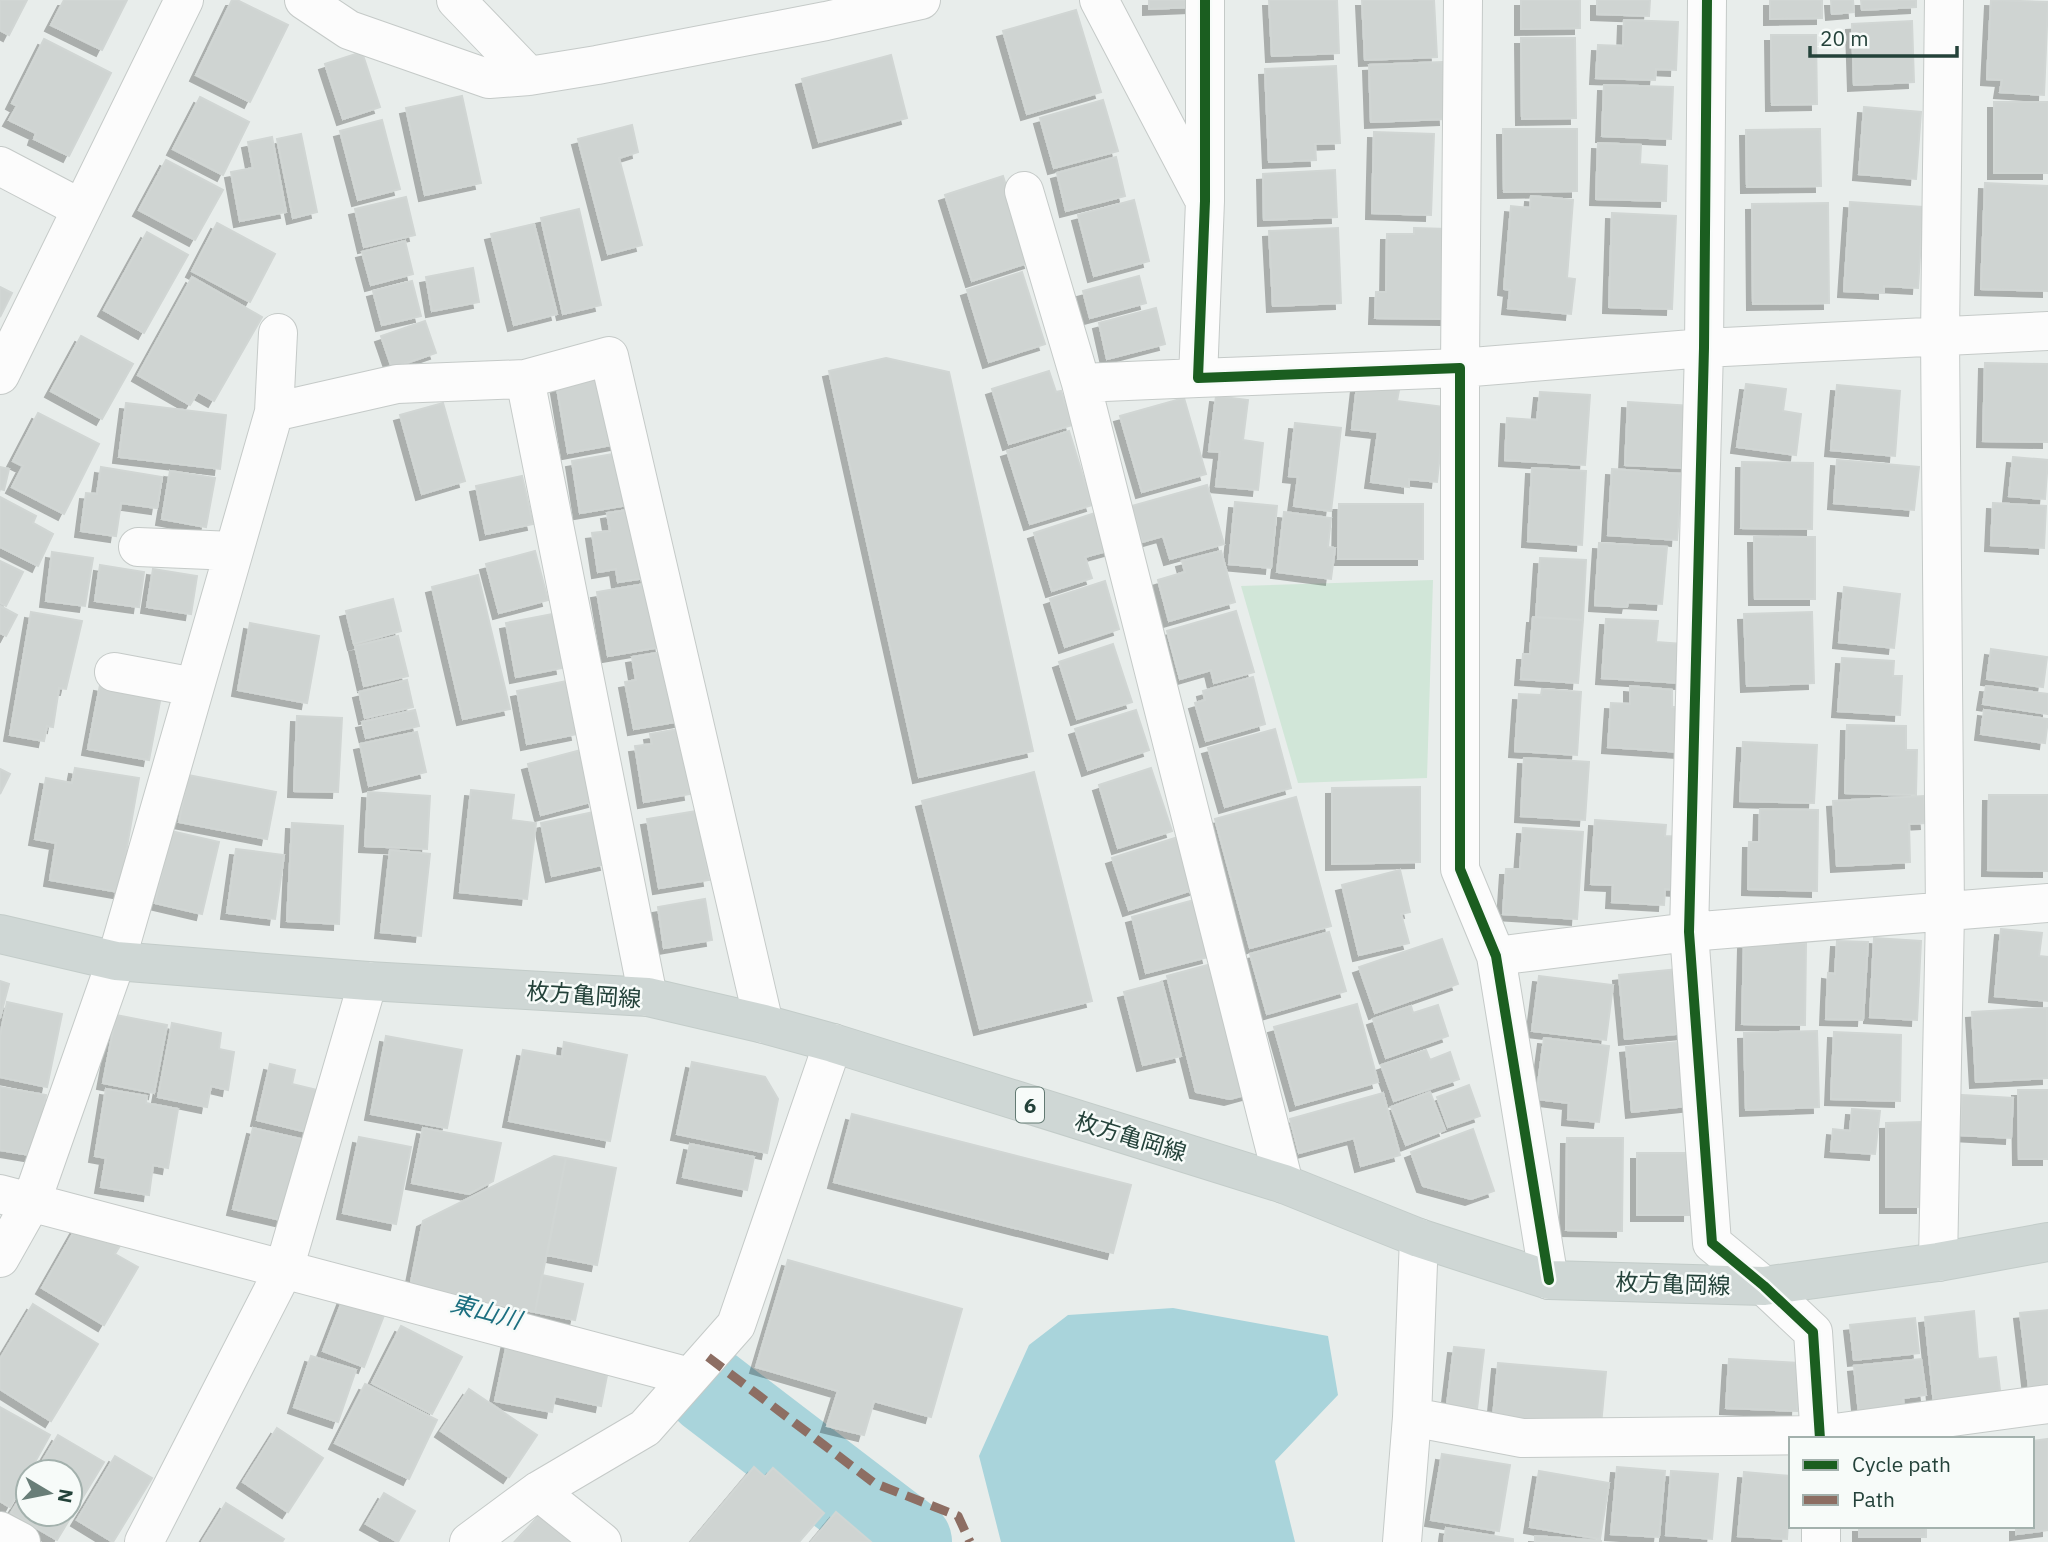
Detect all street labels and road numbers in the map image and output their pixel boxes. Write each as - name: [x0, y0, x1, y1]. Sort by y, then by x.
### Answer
- street label: 枚方亀岡線: [526, 975, 642, 1013]
- road number: 6: [1016, 1088, 1044, 1122]
- street label: 枚方亀岡線: [1072, 1105, 1190, 1167]
- street label: 枚方亀岡線: [1615, 1266, 1731, 1300]

